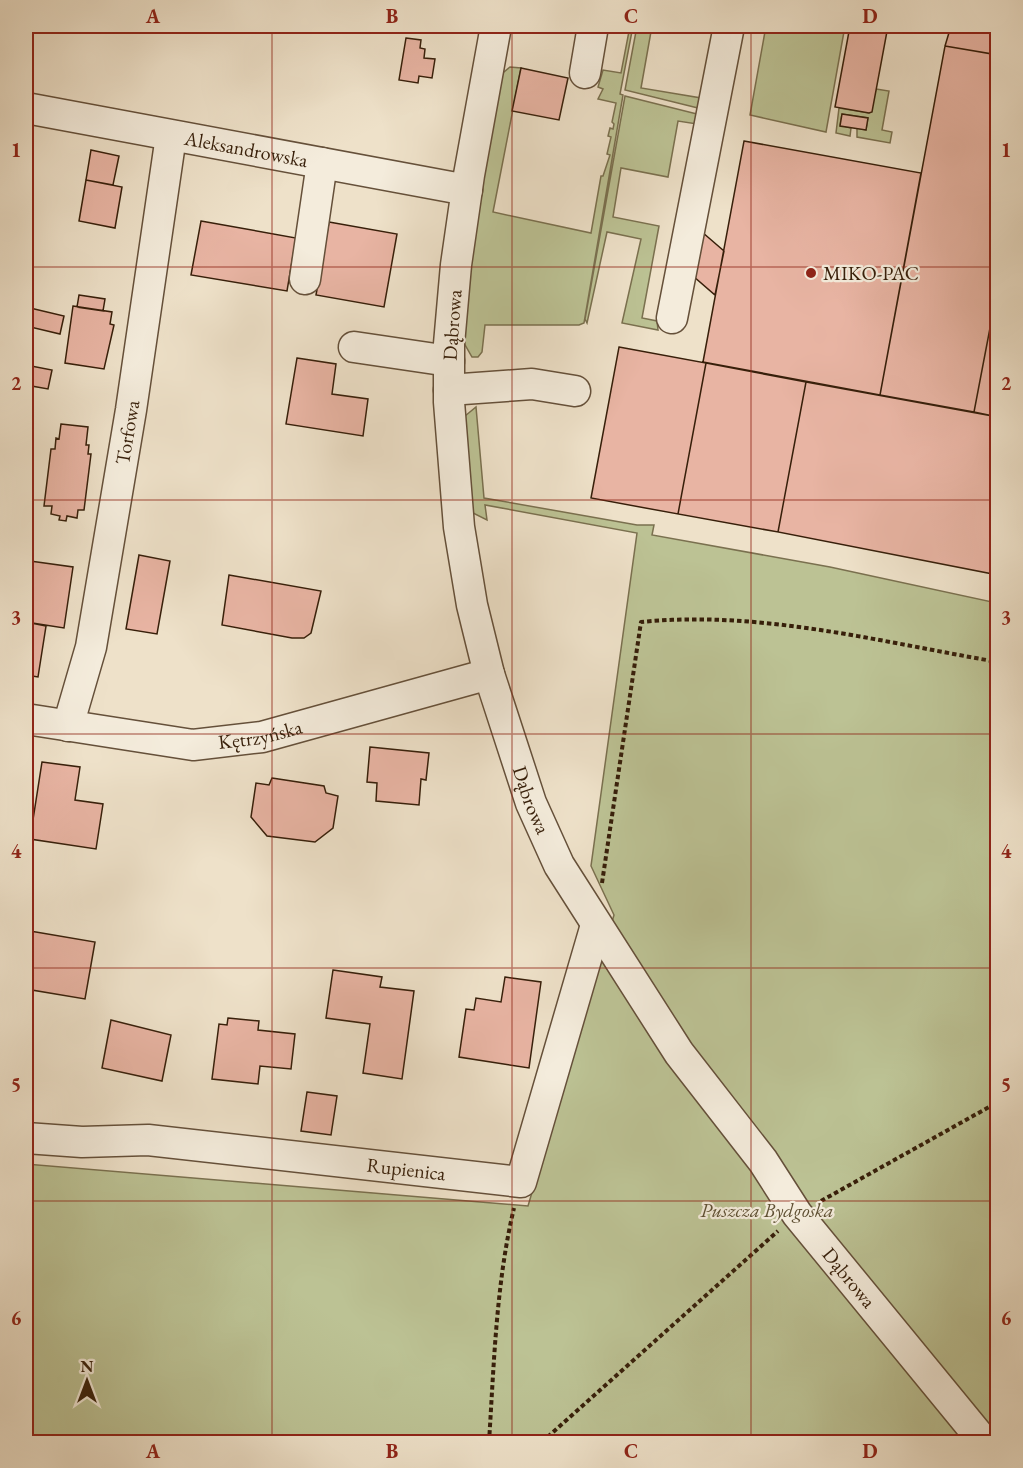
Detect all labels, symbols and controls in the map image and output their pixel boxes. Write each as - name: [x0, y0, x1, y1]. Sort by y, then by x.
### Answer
- text: A: [145, 3, 161, 29]
- text: B: [386, 3, 398, 29]
- text: C: [624, 3, 638, 29]
- text: D: [862, 3, 878, 29]
- street label: Aleksandrowska: [181, 125, 310, 173]
- text: 1: [11, 137, 21, 163]
- text: 1: [1001, 137, 1011, 163]
- place label: MIKO-PAC: [823, 260, 919, 286]
- marker: MIKO-PAC: [804, 266, 818, 280]
- street label: Dąbrowa: [437, 289, 467, 361]
- text: 2: [11, 370, 22, 396]
- text: 2: [1001, 370, 1012, 396]
- street label: Torfowa: [109, 398, 145, 466]
- text: 3: [11, 604, 21, 630]
- text: 3: [1001, 604, 1011, 630]
- street label: Kętrzyńska: [217, 714, 305, 755]
- street label: Dąbrowa: [507, 762, 556, 838]
- text: 4: [11, 838, 22, 864]
- text: 4: [1001, 838, 1012, 864]
- text: 5: [11, 1071, 21, 1097]
- text: 5: [1001, 1071, 1011, 1097]
- street label: Rupienica: [365, 1152, 447, 1186]
- park label: Puszcza Bydgoska: [700, 1197, 834, 1223]
- street label: Dąbrowa: [817, 1242, 882, 1313]
- text: 6: [11, 1305, 22, 1331]
- text: 6: [1001, 1305, 1012, 1331]
- north arrow: [57, 1351, 117, 1411]
- text: N: [81, 1356, 94, 1377]
- text: A: [145, 1438, 161, 1464]
- text: B: [386, 1438, 398, 1464]
- text: C: [624, 1438, 638, 1464]
- text: D: [862, 1438, 878, 1464]

